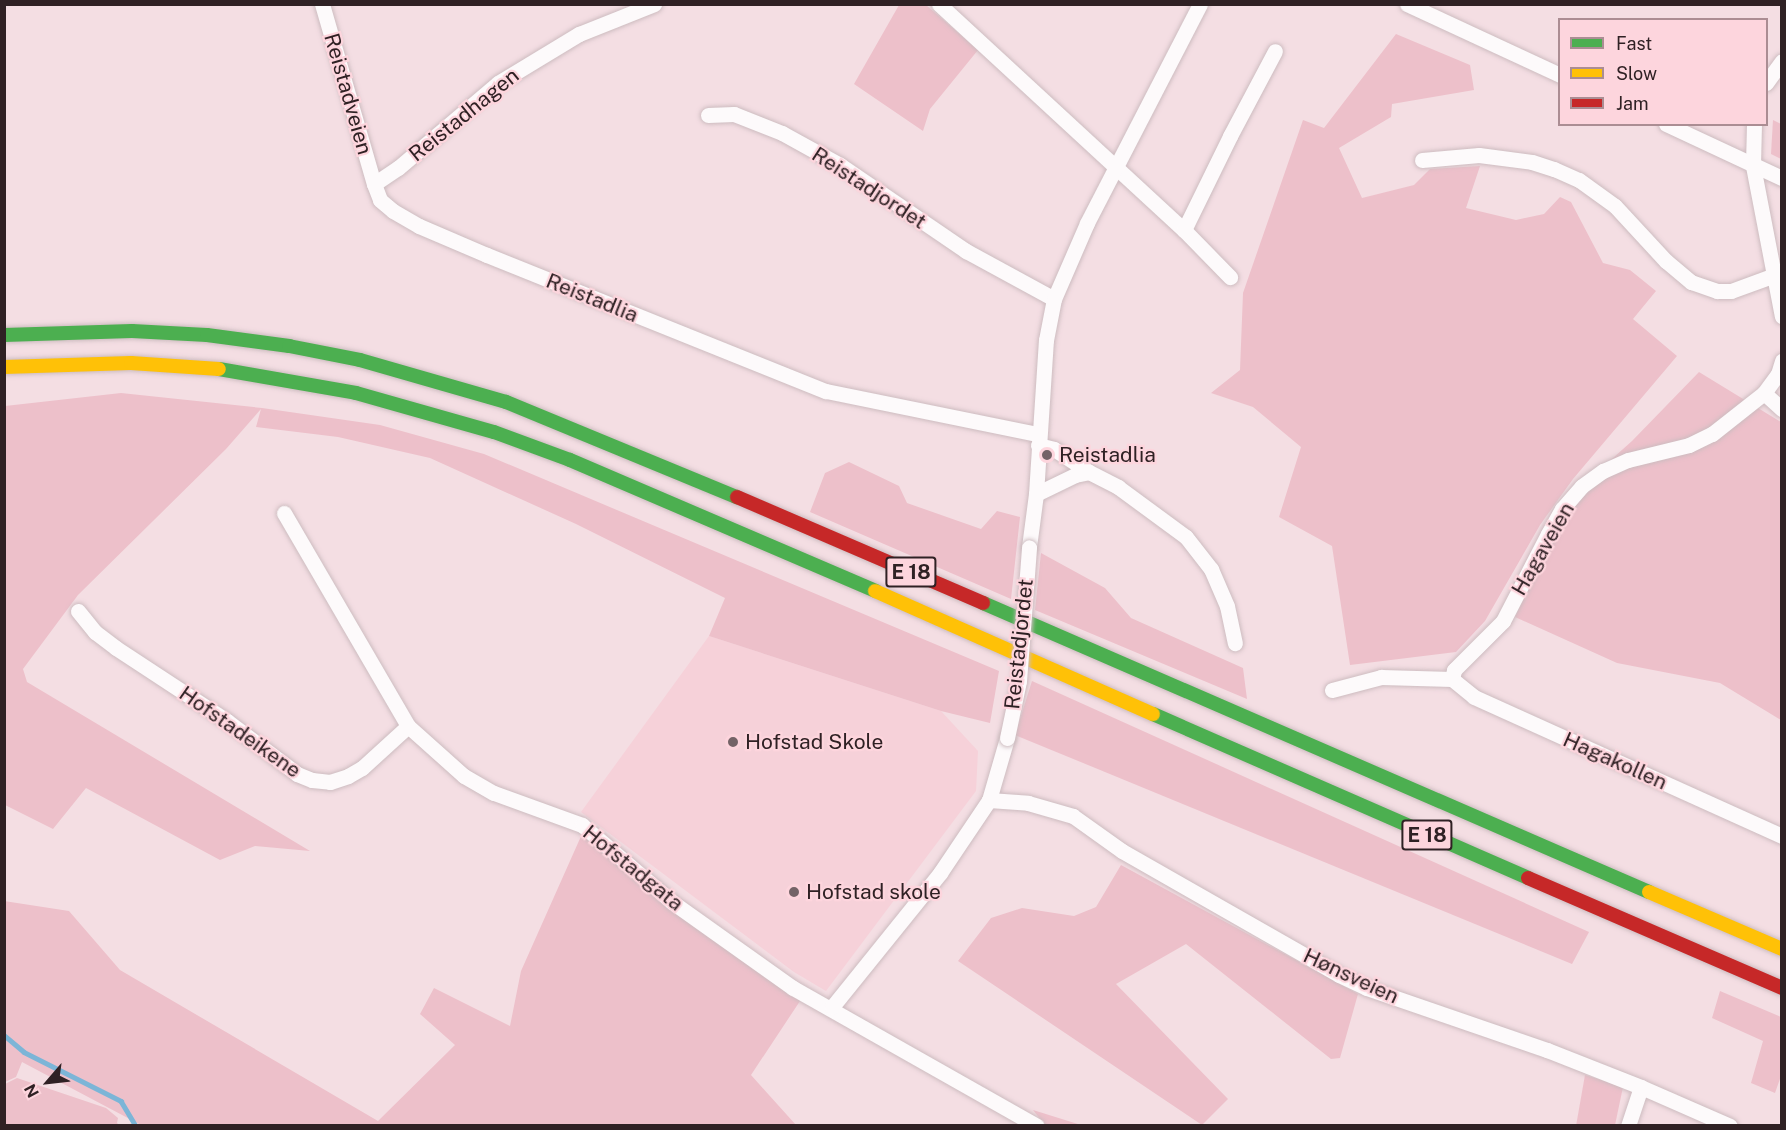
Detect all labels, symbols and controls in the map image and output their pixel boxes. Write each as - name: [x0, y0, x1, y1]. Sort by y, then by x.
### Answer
- legend: [1558, 18, 1768, 126]
- street label: Reistadveien: [319, 30, 377, 158]
- text: Fast: [1616, 33, 1652, 54]
- street label: Reistadhagen: [404, 63, 524, 167]
- text: Slow: [1616, 63, 1657, 84]
- text: Jam: [1616, 93, 1649, 114]
- street label: Reistadjordet: [807, 142, 931, 234]
- street label: Reistadlia: [542, 268, 642, 328]
- place label: Reistadlia: [1059, 442, 1156, 468]
- marker: Reistadlia: [1040, 448, 1054, 462]
- street label: Hagaveien: [1506, 498, 1580, 600]
- road number: E 18: [884, 555, 938, 589]
- street label: Reistadjordet: [1000, 577, 1038, 711]
- street label: Hofstadeikene: [174, 681, 306, 783]
- street label: Hagakollen: [1559, 727, 1671, 795]
- place label: Hofstad Skole: [745, 729, 883, 755]
- marker: Hofstad Skole: [726, 735, 740, 749]
- road number: E 18: [1400, 818, 1454, 852]
- street label: Hofstadgata: [578, 820, 688, 916]
- place label: Hofstad skole: [806, 879, 941, 905]
- marker: Hofstad skole: [787, 885, 801, 899]
- street label: Hønsveien: [1299, 943, 1403, 1009]
- north arrow: [18, 1052, 78, 1112]
- text: N: [20, 1081, 43, 1101]

